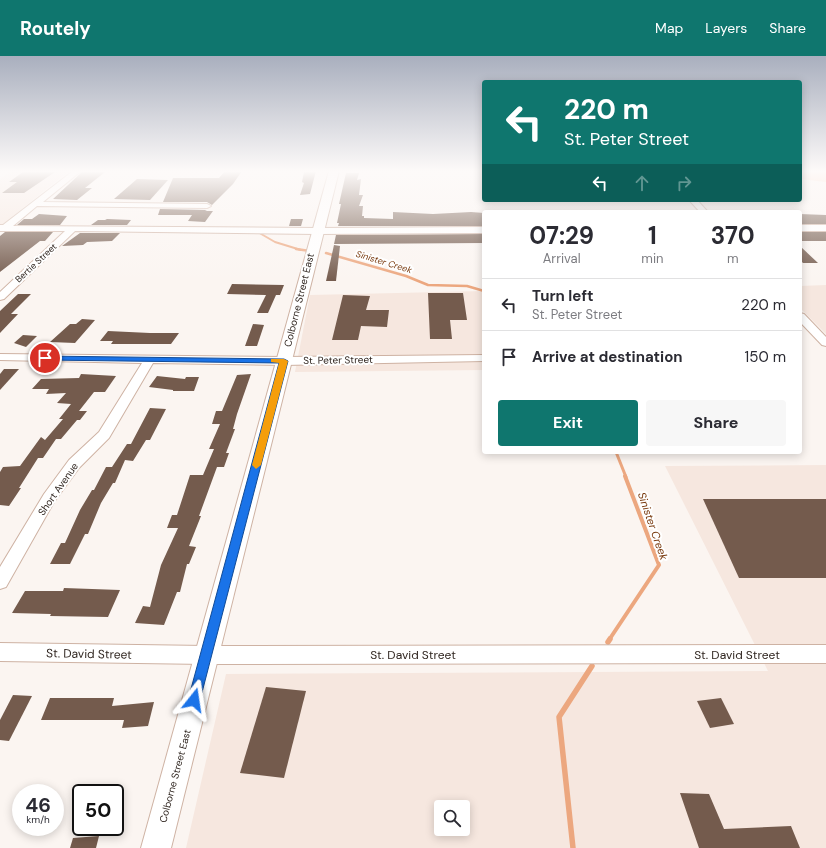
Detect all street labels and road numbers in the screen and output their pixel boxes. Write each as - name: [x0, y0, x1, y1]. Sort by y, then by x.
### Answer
- street label: Bertie Street: [13, 240, 60, 285]
- street label: Colborne Street East: [281, 252, 317, 348]
- street label: St. Peter Street: [303, 353, 373, 367]
- street label: Short Avenue: [35, 460, 81, 518]
- street label: St. David Street: [46, 645, 132, 663]
- street label: St. David Street: [370, 647, 456, 663]
- street label: St. David Street: [694, 647, 780, 663]
- street label: Colborne Street East: [156, 728, 194, 824]

